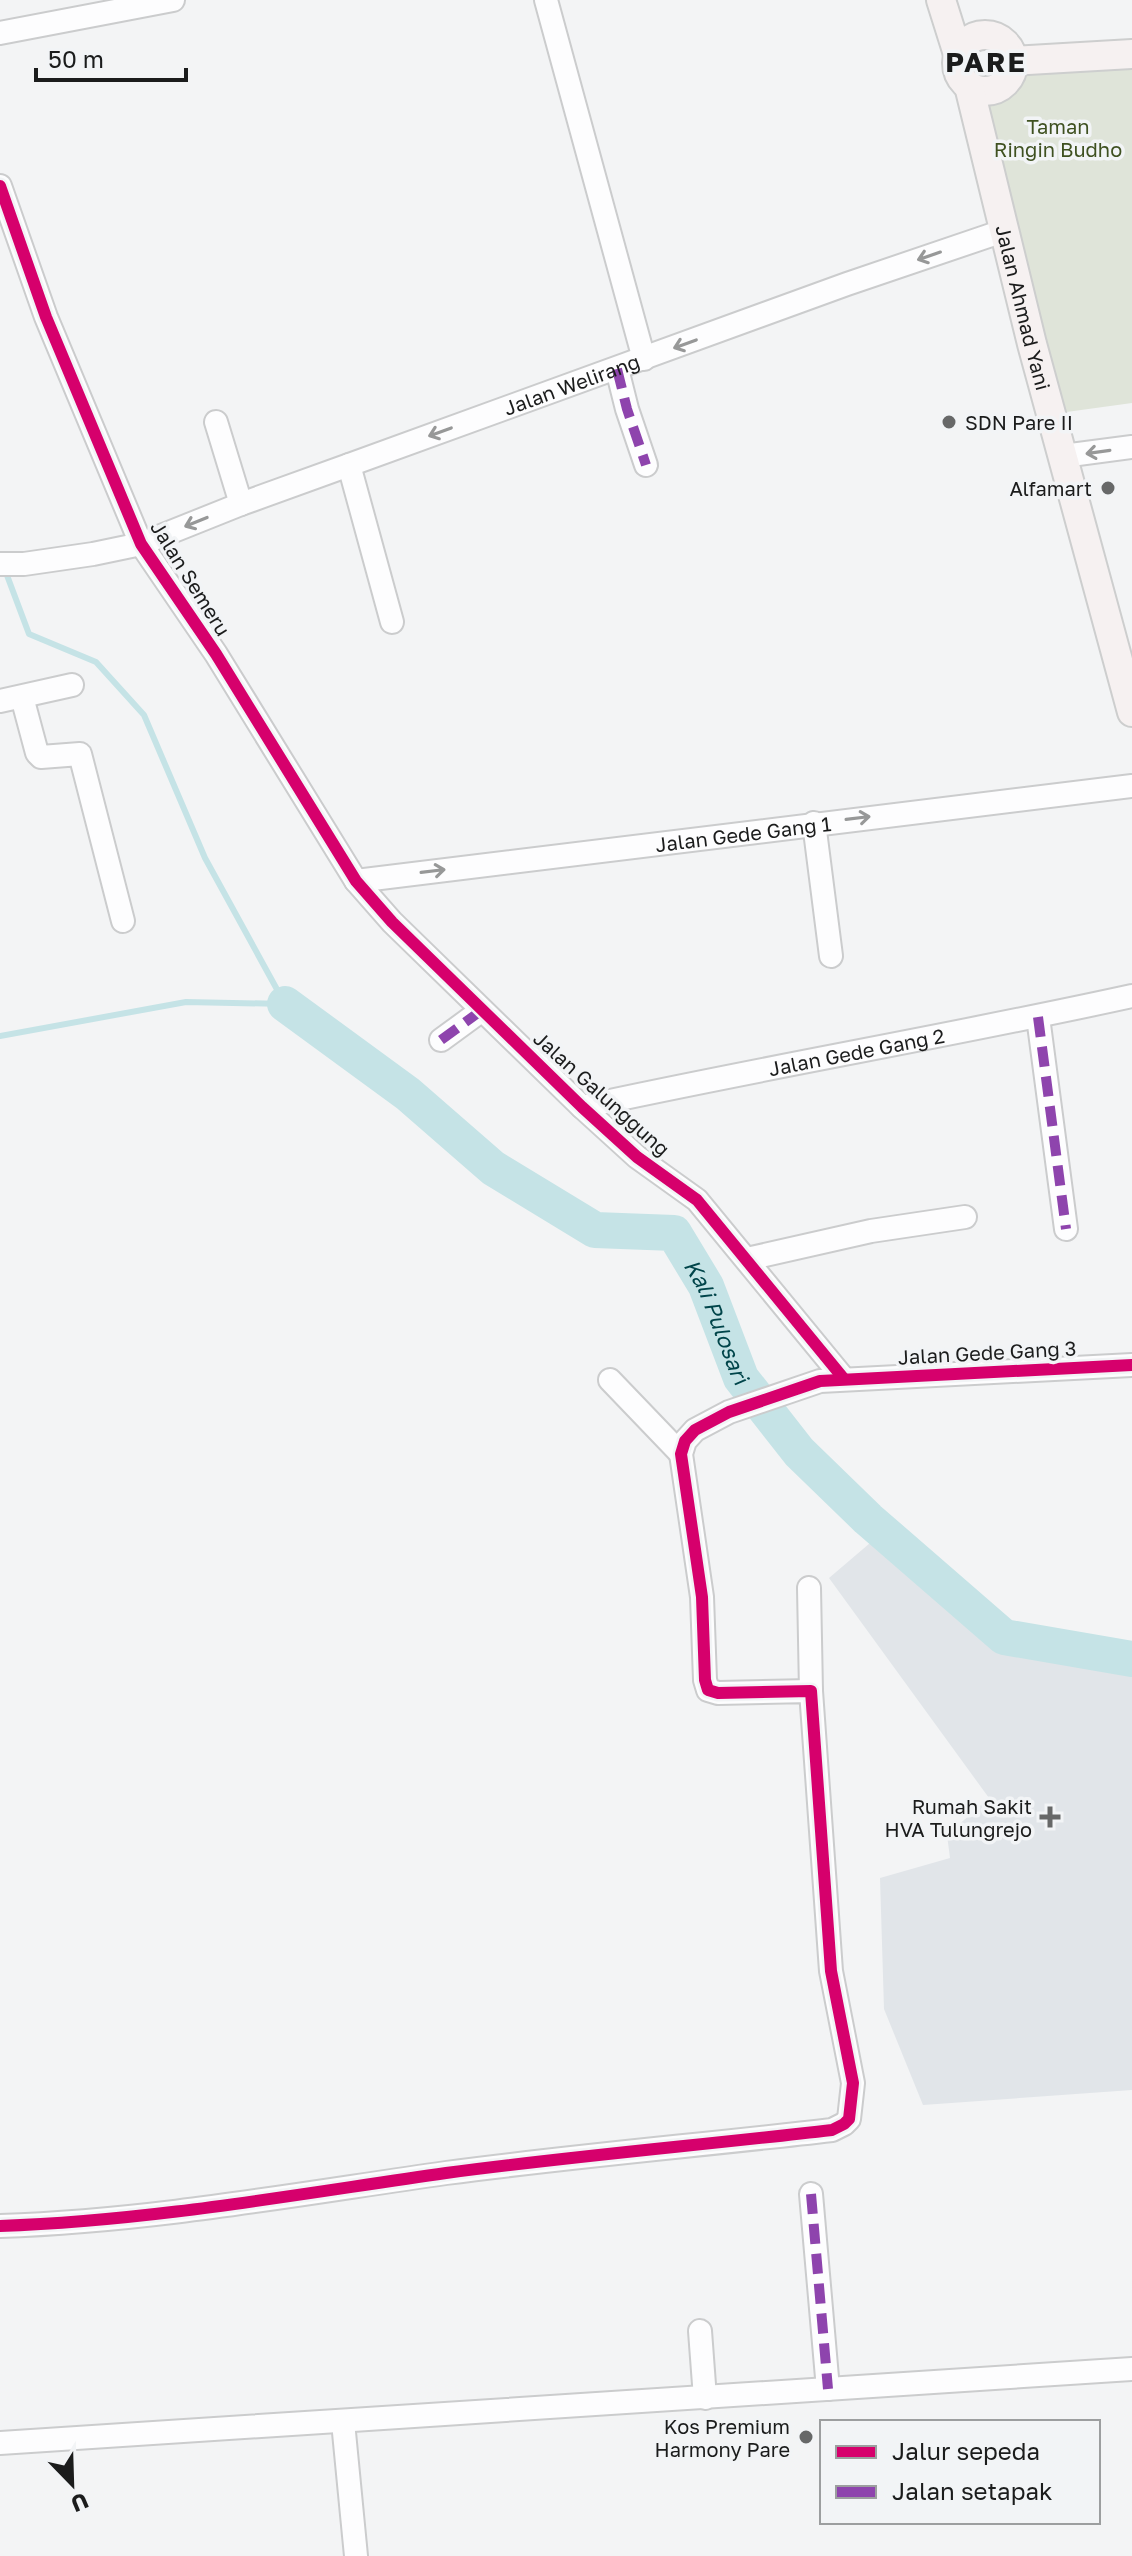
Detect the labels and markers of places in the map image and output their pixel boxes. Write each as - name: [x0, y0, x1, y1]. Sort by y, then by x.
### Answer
- place label: SDN Pare II: [965, 410, 1073, 434]
- marker: SDN Pare II: [940, 413, 958, 431]
- place label: Alfamart: [1010, 476, 1092, 500]
- marker: Alfamart: [1099, 479, 1117, 497]
- place label: Rumah Sakit HVA Tulungrejo: [884, 1794, 1032, 1841]
- marker: Rumah Sakit HVA Tulungrejo: [1039, 1806, 1061, 1828]
- place label: Kos Premium Harmony Pare: [655, 2414, 790, 2461]
- marker: Kos Premium Harmony Pare: [797, 2428, 815, 2446]

